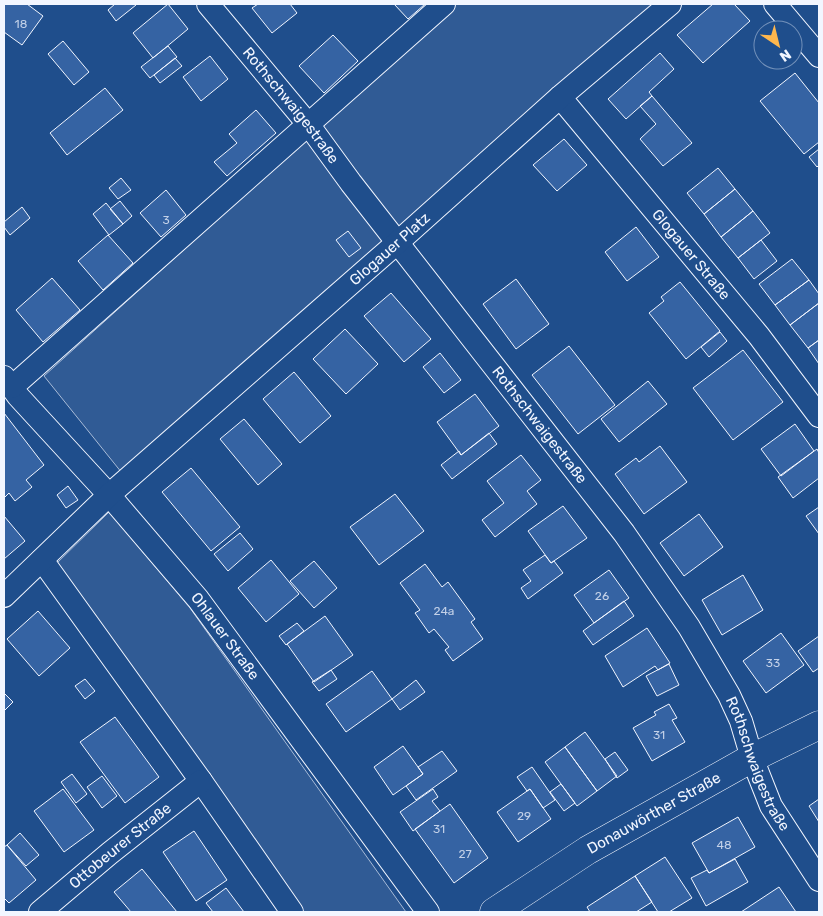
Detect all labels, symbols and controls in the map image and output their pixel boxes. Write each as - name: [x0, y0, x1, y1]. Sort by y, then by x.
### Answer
- house number: 18: [15, 17, 27, 31]
- north arrow: [753, 20, 803, 70]
- street label: Rothschwaigestraße: [239, 44, 343, 167]
- text: N: [776, 45, 794, 65]
- street label: Glogauer Straße: [648, 206, 734, 304]
- street label: Glogauer Platz: [346, 208, 434, 289]
- house number: 3: [162, 213, 170, 227]
- street label: Rothschwaigestraße: [488, 363, 591, 487]
- street label: Ohlauer Straße: [187, 589, 263, 683]
- house number: 26: [595, 589, 609, 603]
- house number: 24a: [433, 604, 455, 618]
- house number: 33: [766, 656, 780, 670]
- street label: Rothschwaigestraße: [722, 694, 794, 834]
- house number: 31: [653, 728, 665, 742]
- street label: Donauwörther Straße: [584, 768, 724, 858]
- street label: Ottobeurer Straße: [65, 799, 175, 893]
- house number: 29: [517, 809, 531, 823]
- house number: 31: [433, 822, 445, 836]
- house number: 48: [716, 838, 732, 852]
- house number: 27: [458, 847, 472, 861]

